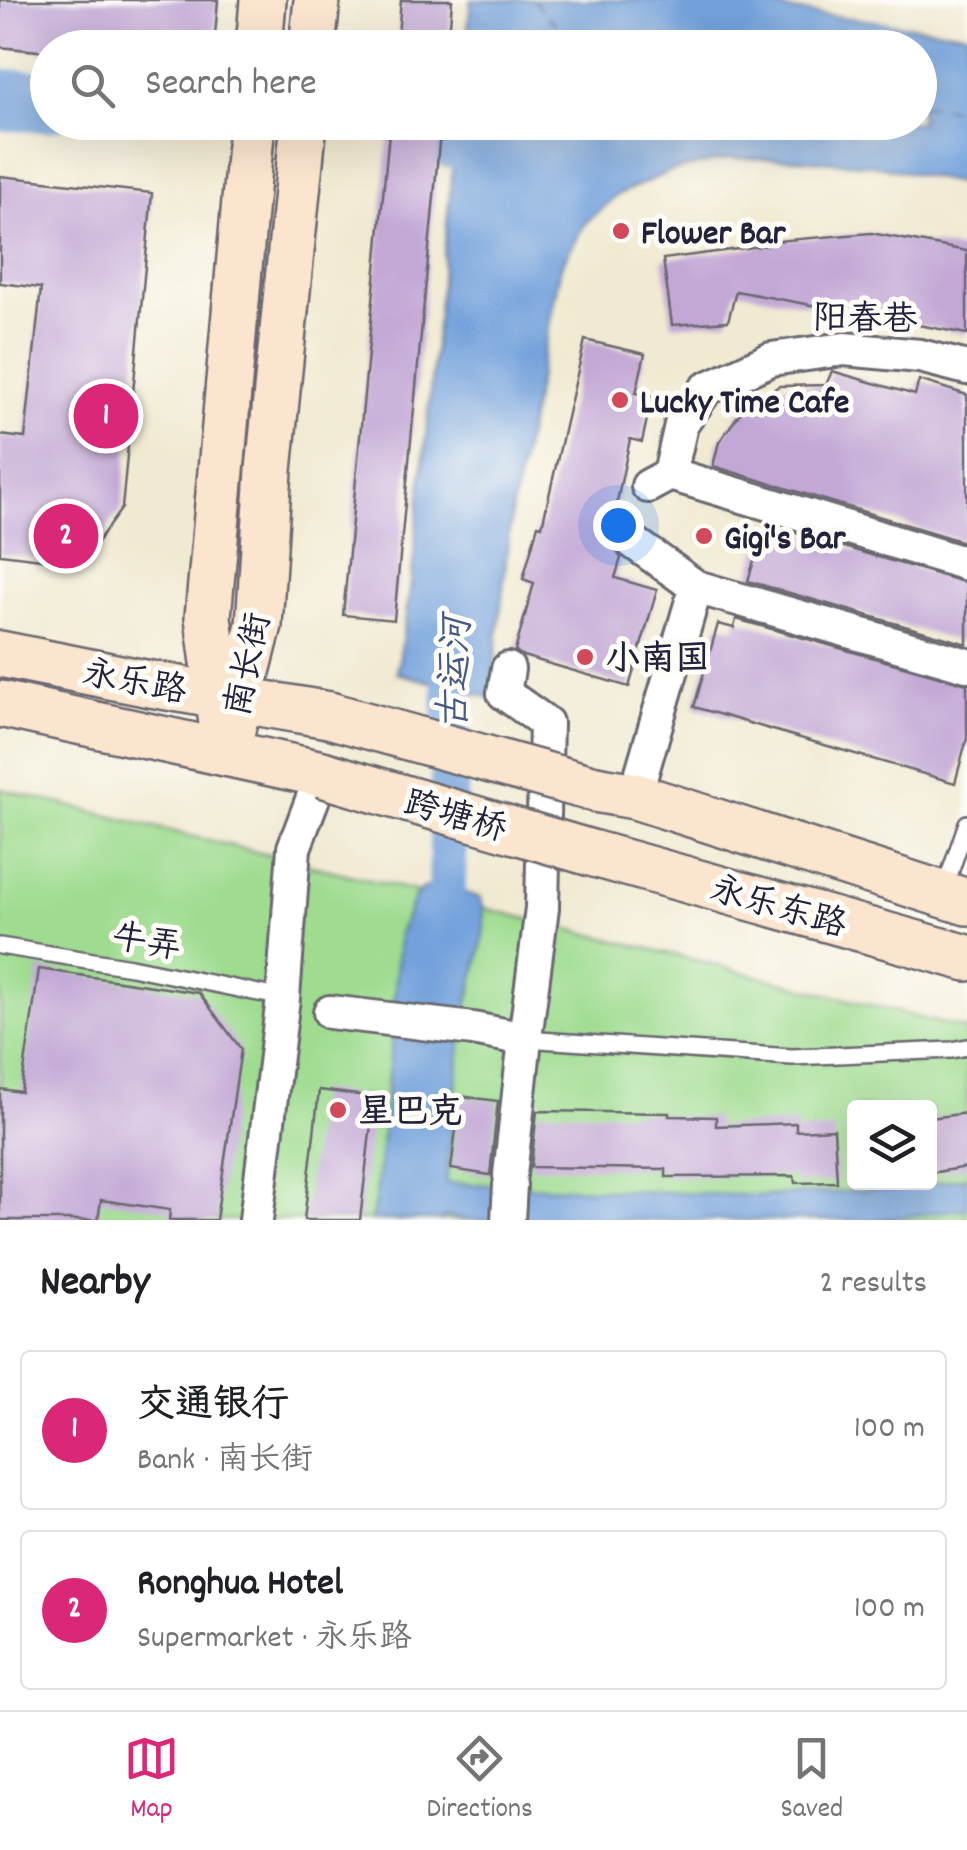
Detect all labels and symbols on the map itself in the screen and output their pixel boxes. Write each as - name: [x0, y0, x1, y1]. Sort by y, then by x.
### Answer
- place label: Flower Bar: [641, 211, 786, 261]
- marker: Flower Bar: [610, 220, 632, 242]
- street label: 阳春巷: [812, 296, 918, 348]
- pin: 1: [74, 378, 138, 454]
- place label: Lucky Time Cafe: [640, 380, 849, 430]
- marker: Lucky Time Cafe: [609, 389, 631, 411]
- pin: 2: [34, 498, 98, 574]
- your location: [593, 500, 644, 551]
- place label: Gigi's Bar: [724, 516, 846, 566]
- marker: Gigi's Bar: [693, 525, 715, 547]
- street label: 南长街: [216, 608, 286, 722]
- water label: 古运河: [429, 609, 488, 731]
- place label: 小南国: [605, 637, 710, 687]
- marker: 小南国: [574, 646, 596, 668]
- street label: 永乐路: [78, 650, 190, 719]
- street label: 跨塘桥: [397, 780, 512, 857]
- street label: 永乐东路: [703, 866, 852, 953]
- street label: 牛弄: [107, 914, 185, 976]
- place label: 星巴克: [358, 1090, 463, 1140]
- marker: 星巴克: [327, 1099, 349, 1121]

